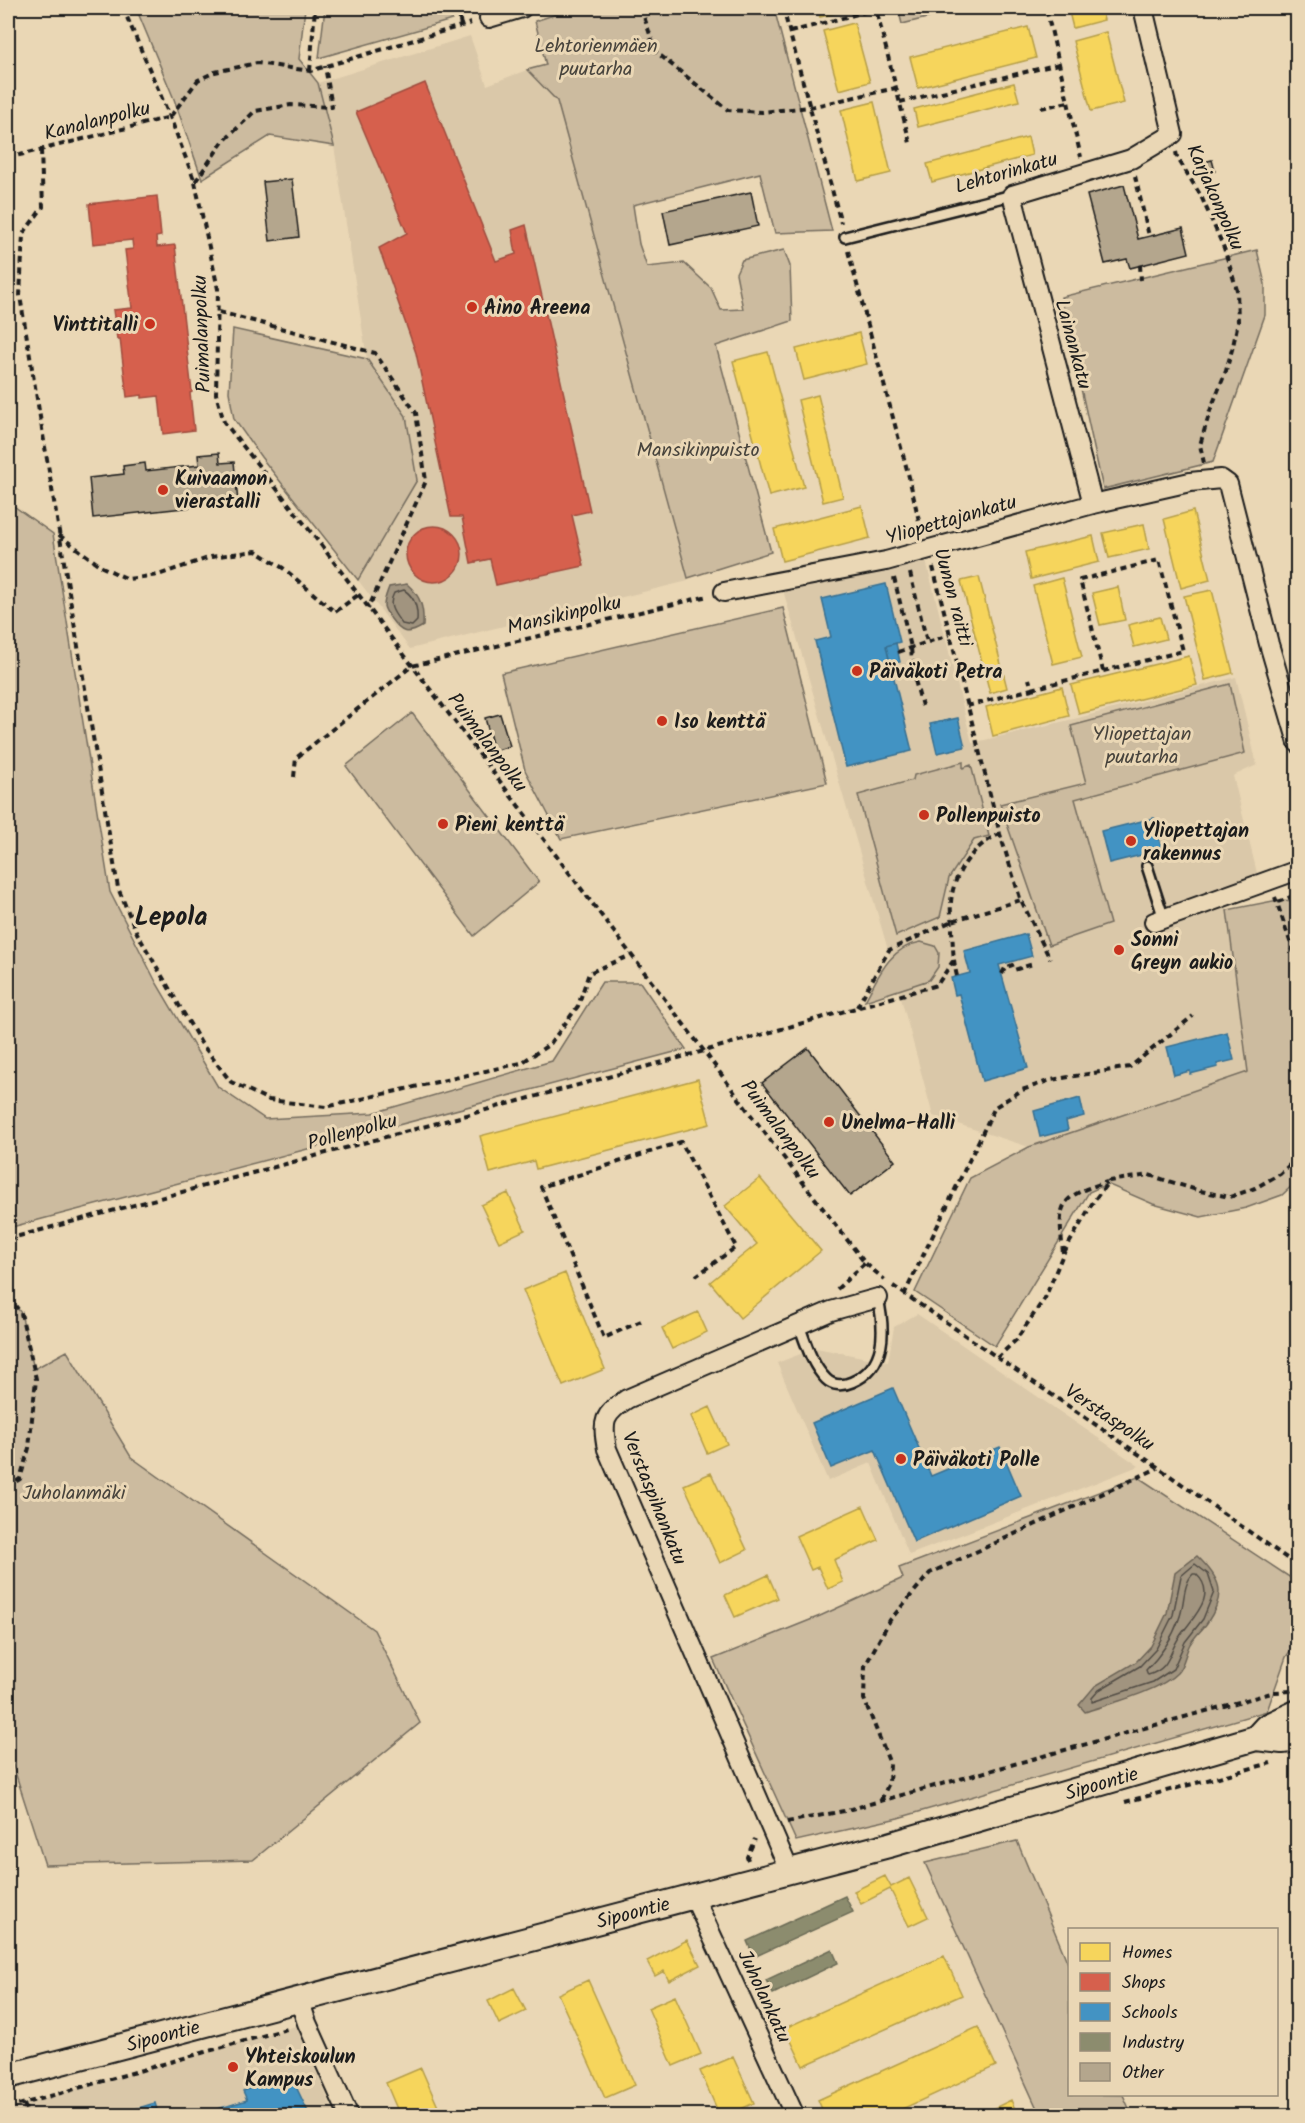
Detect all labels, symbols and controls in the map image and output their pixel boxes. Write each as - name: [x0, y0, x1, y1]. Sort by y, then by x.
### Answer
- park label: Lehtorienmäen puutarha: [534, 31, 658, 86]
- street label: Kanalanpolku: [41, 93, 154, 151]
- street label: Karjakonpolku: [1176, 139, 1252, 257]
- street label: Lehtorinkatu: [951, 144, 1062, 204]
- street label: Puimalanpolku: [185, 274, 221, 393]
- place label: Aino Areena: [484, 293, 590, 325]
- street label: Lainankatu: [1045, 296, 1100, 393]
- marker: Aino Areena: [465, 300, 479, 314]
- place label: Vinttitalli: [53, 310, 139, 342]
- marker: Vinttitalli: [143, 317, 157, 331]
- park label: Mansikinpuisto: [636, 435, 760, 467]
- place label: Kuivaamon vierastalli: [175, 464, 267, 519]
- marker: Kuivaamon vierastalli: [156, 483, 170, 497]
- street label: Yliopettajankatu: [882, 487, 1021, 555]
- street label: Uunon raitti: [924, 545, 981, 652]
- street label: Mansikinpolku: [504, 587, 625, 645]
- place label: Päiväkoti Petra: [869, 657, 1002, 689]
- marker: Päiväkoti Petra: [850, 664, 864, 678]
- street label: Puimalanpolku: [438, 686, 535, 800]
- place label: Iso kenttä: [674, 707, 767, 739]
- marker: Iso kenttä: [655, 714, 669, 728]
- park label: Yliopettajan puutarha: [1093, 719, 1191, 774]
- place label: Pollenpuisto: [936, 801, 1041, 833]
- marker: Pollenpuisto: [917, 808, 931, 822]
- place label: Pieni kenttä: [455, 810, 566, 842]
- place label: Yliopettajan rakennus: [1143, 816, 1249, 871]
- marker: Pieni kenttä: [436, 817, 450, 831]
- marker: Yliopettajan rakennus: [1124, 834, 1138, 848]
- district label: Lepola: [135, 897, 207, 939]
- place label: Sonni Greyn aukio: [1131, 925, 1233, 980]
- marker: Sonni Greyn aukio: [1112, 943, 1126, 957]
- street label: Puimalanpolku: [731, 1073, 828, 1187]
- street label: Pollenpolku: [304, 1105, 401, 1160]
- place label: Unelma-Halli: [841, 1108, 956, 1140]
- marker: Unelma-Halli: [822, 1115, 836, 1129]
- street label: Verstaspolku: [1057, 1377, 1161, 1461]
- street label: Verstaspihankatu: [612, 1427, 695, 1571]
- place label: Päiväkoti Polle: [913, 1445, 1040, 1477]
- marker: Päiväkoti Polle: [894, 1452, 908, 1466]
- park label: Juholanmäki: [22, 1478, 127, 1510]
- street label: Sipoontie: [1061, 1759, 1143, 1811]
- street label: Sipoontie: [593, 1889, 674, 1939]
- legend: [1068, 1928, 1278, 2096]
- text: Homes: [1122, 1939, 1173, 1968]
- street label: Juholankatu: [728, 1945, 799, 2049]
- text: Shops: [1122, 1969, 1166, 1998]
- text: Schools: [1122, 1999, 1178, 2028]
- street label: Sipoontie: [123, 2012, 204, 2062]
- text: Industry: [1122, 2029, 1184, 2058]
- place label: Yhteiskoulun Kampus: [245, 2042, 356, 2097]
- text: Other: [1122, 2059, 1165, 2088]
- marker: Yhteiskoulun Kampus: [226, 2060, 240, 2074]

